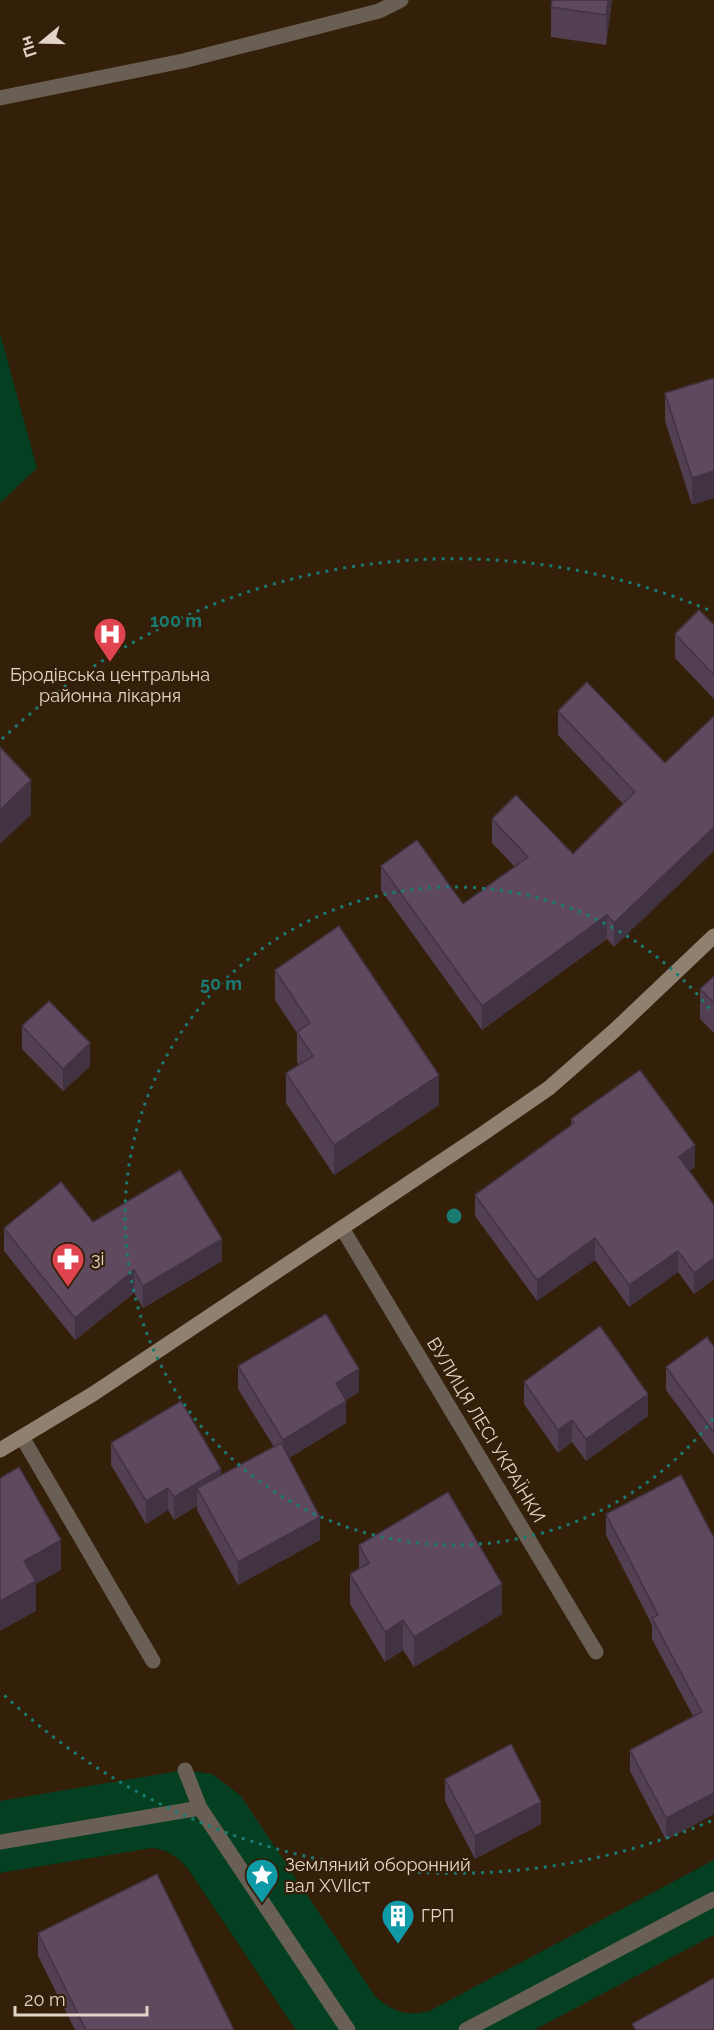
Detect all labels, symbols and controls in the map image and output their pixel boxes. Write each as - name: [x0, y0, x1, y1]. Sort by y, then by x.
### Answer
- north arrow: [12, 12, 72, 72]
- text: Пн: [16, 34, 41, 60]
- text: 100 m: [150, 610, 202, 631]
- hospital icon: Бродівська центральна районна лікарня: [92, 616, 128, 663]
- place label: Бродівська центральна районна лікарня: [10, 664, 210, 706]
- text: 50 m: [200, 973, 242, 994]
- centre of rings: [444, 1206, 464, 1226]
- pharmacy icon: 3і: [50, 1241, 86, 1288]
- place label: 3і: [91, 1248, 105, 1269]
- street label: ВУЛИЦЯ ЛЕСІ УКРАЇНКИ: [423, 1333, 550, 1526]
- place label: Земляний оборонний вал XVIIст: [285, 1854, 471, 1896]
- place icon: Земляний оборонний вал XVIIст: [244, 1857, 280, 1904]
- building icon: ГРП: [380, 1898, 416, 1945]
- place label: ГРП: [421, 1905, 454, 1926]
- scale bar: [15, 1979, 147, 2017]
- text: 20 m: [24, 1989, 66, 2010]

